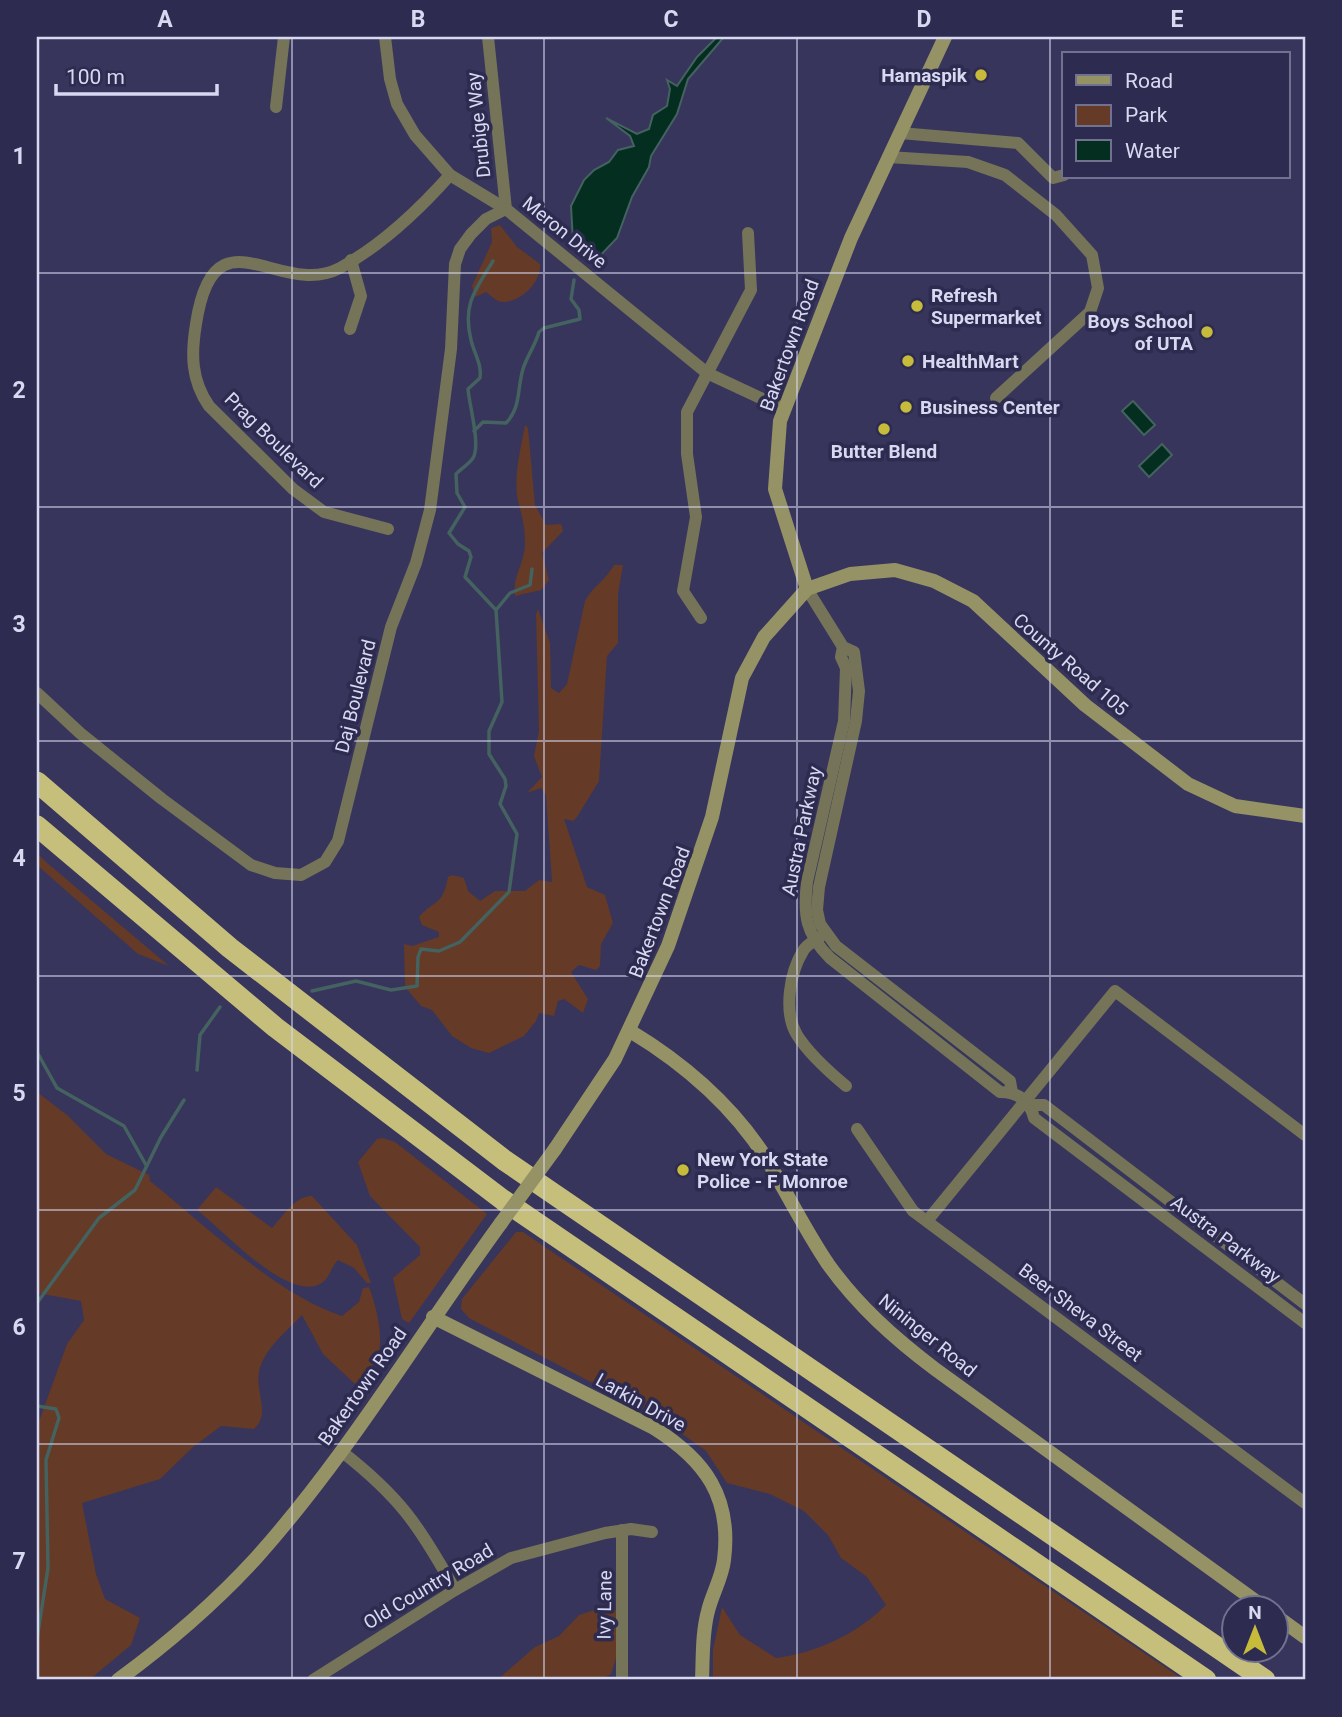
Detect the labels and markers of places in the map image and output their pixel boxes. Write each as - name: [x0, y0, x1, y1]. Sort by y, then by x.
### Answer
- place label: Hamaspik: [881, 64, 968, 87]
- marker: Hamaspik: [973, 67, 989, 83]
- place label: Refresh Supermarket: [931, 284, 1042, 329]
- marker: Refresh Supermarket: [909, 298, 925, 314]
- place label: Boys School of UTA: [1088, 310, 1193, 355]
- marker: Boys School of UTA: [1199, 324, 1215, 340]
- place label: HealthMart: [922, 350, 1019, 373]
- marker: HealthMart: [900, 353, 916, 369]
- place label: Business Center: [920, 396, 1060, 419]
- marker: Business Center: [898, 399, 914, 415]
- marker: Butter Blend: [876, 421, 892, 437]
- place label: Butter Blend: [831, 440, 937, 463]
- place label: New York State Police - F Monroe: [697, 1148, 848, 1193]
- marker: New York State Police - F Monroe: [675, 1162, 691, 1178]

